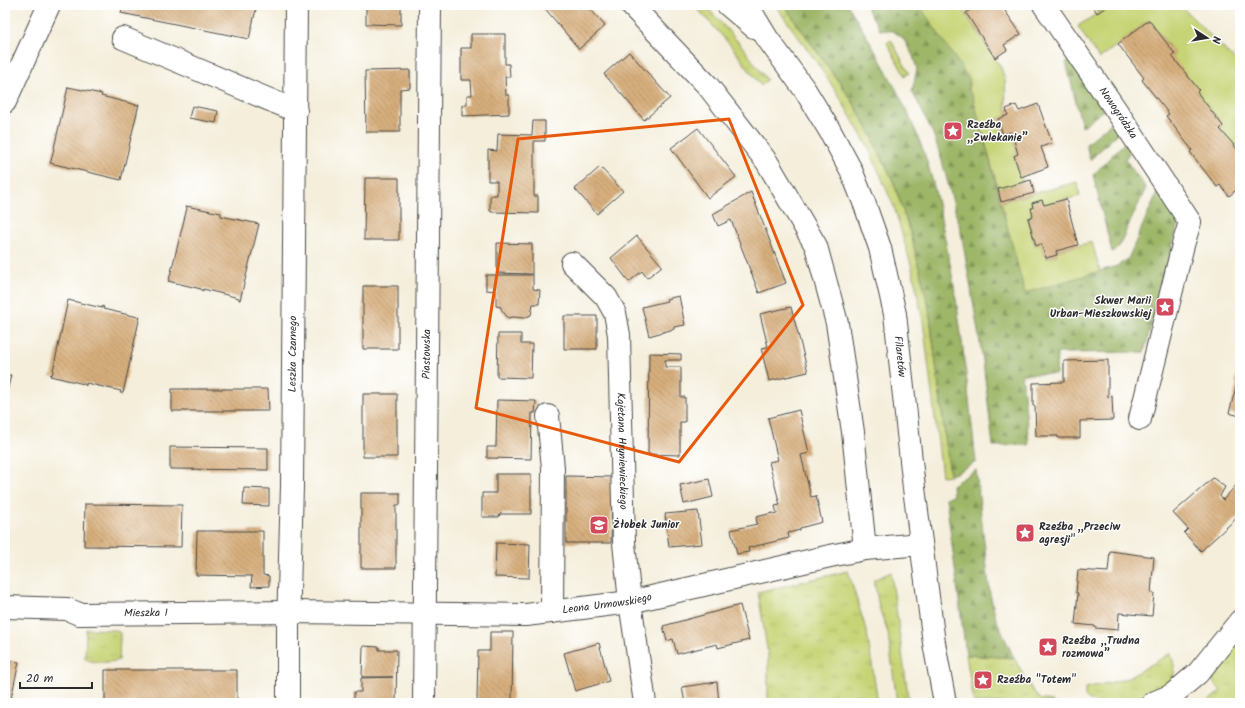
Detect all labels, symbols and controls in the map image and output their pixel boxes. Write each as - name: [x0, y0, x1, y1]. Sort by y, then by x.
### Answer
- north arrow: [1187, 18, 1227, 58]
- text: N: [1206, 35, 1225, 45]
- street label: Nowogródzka: [1094, 83, 1142, 143]
- place label: Rzeźba „Zwlekanie”: [967, 116, 1028, 147]
- place icon: Rzeźba „Zwlekanie”: [942, 120, 964, 142]
- place label: Skwer Marii Urban-Mieszkowskiej: [1050, 292, 1152, 323]
- place icon: Skwer Marii Urban-Mieszkowskiej: [1154, 296, 1176, 318]
- street label: Leszka Czarnego: [284, 316, 302, 392]
- street label: Piastowska: [418, 329, 436, 379]
- street label: Filaretów: [888, 335, 911, 379]
- street label: Kajetana Hryniewieckiego: [611, 393, 632, 510]
- school or university icon: Żłobek Junior: [588, 514, 610, 536]
- place label: Żłobek Junior: [613, 516, 680, 534]
- place label: Rzeźba „Przeciw agresji": [1039, 518, 1121, 549]
- place icon: Rzeźba „Przeciw agresji": [1014, 522, 1036, 544]
- street label: Leona Urmowskiego: [561, 588, 654, 619]
- street label: Mieszka I: [124, 604, 168, 623]
- place label: Rzeźba „Trudna rozmowa”: [1062, 632, 1140, 663]
- place icon: Rzeźba „Trudna rozmowa”: [1037, 636, 1059, 658]
- scale bar: [20, 664, 92, 690]
- text: 20 m: [26, 669, 54, 688]
- place icon: Rzeźba "Totem": [972, 669, 994, 691]
- place label: Rzeźba "Totem": [997, 671, 1076, 689]

